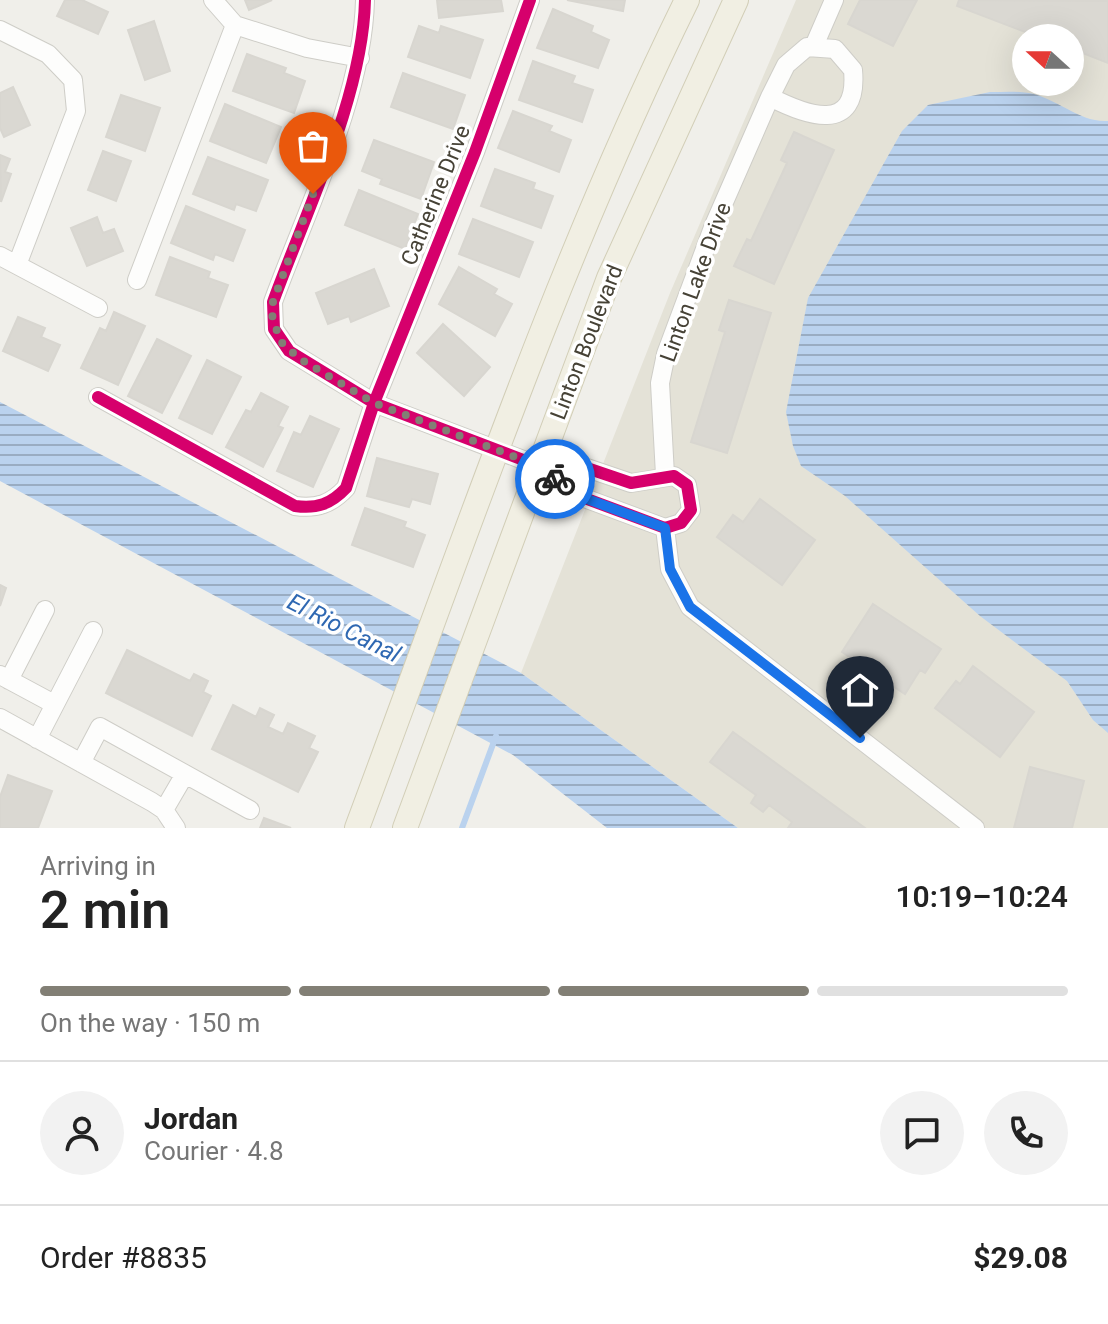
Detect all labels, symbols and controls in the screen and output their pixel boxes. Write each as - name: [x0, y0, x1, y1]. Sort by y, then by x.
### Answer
- north arrow: [1012, 24, 1084, 96]
- map controls: [1012, 24, 1084, 96]
- pin: [279, 112, 347, 194]
- street label: Catherine Drive: [396, 122, 475, 269]
- icon: bag: [291, 124, 335, 168]
- street label: Linton Lake Drive: [655, 199, 736, 365]
- street label: Linton Boulevard: [545, 261, 628, 423]
- courier: [515, 439, 595, 519]
- icon: bike: [533, 457, 577, 501]
- water label: El Rio Canal: [283, 588, 405, 669]
- pin: [826, 656, 894, 738]
- icon: home: [838, 668, 882, 712]
- text: Arriving in: [40, 851, 156, 881]
- text: 10:19–10:24: [895, 879, 1068, 914]
- text: 2 min: [40, 880, 170, 941]
- text: On the way · 150 m: [40, 1008, 260, 1038]
- button: person: [40, 1091, 124, 1175]
- button: chat: [880, 1091, 964, 1175]
- button: phone: [984, 1091, 1068, 1175]
- text: Jordan: [144, 1101, 238, 1136]
- text: Courier · 4.8: [144, 1136, 284, 1166]
- text: Order #8835: [40, 1240, 207, 1275]
- text: $29.08: [973, 1240, 1068, 1275]

